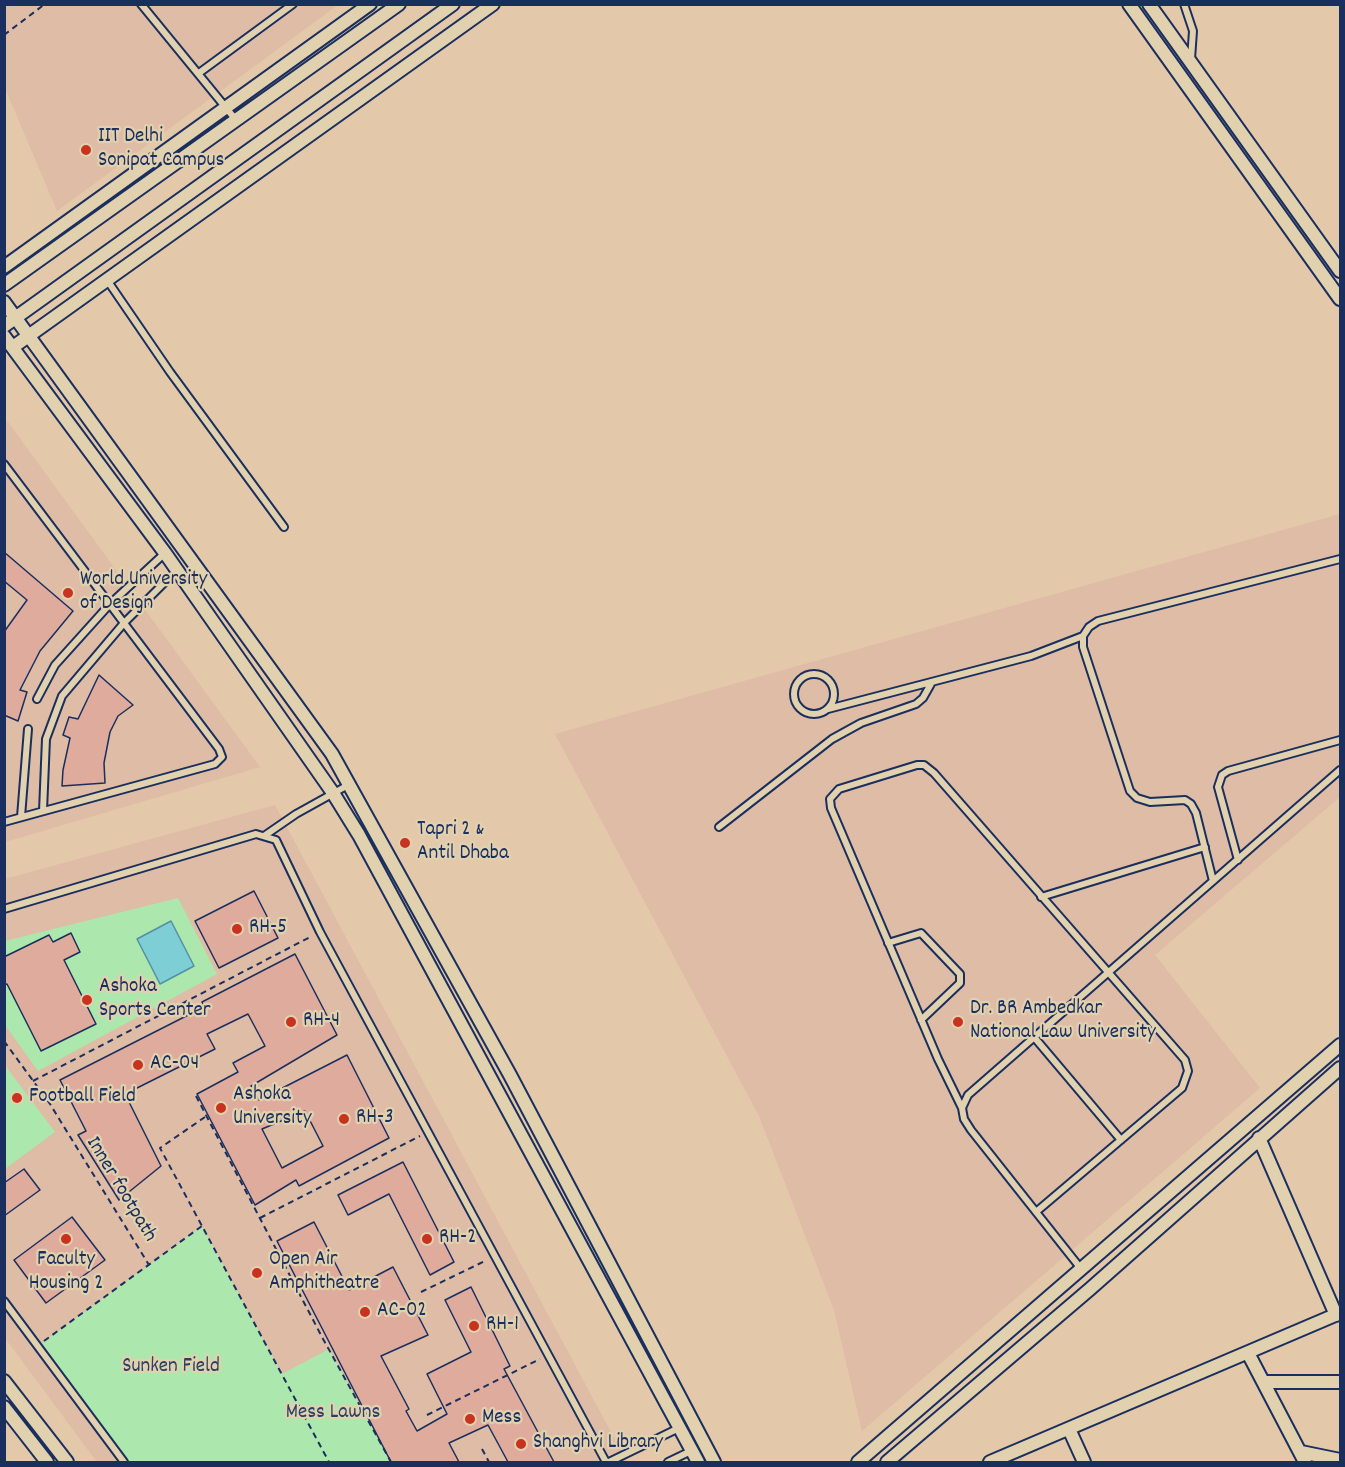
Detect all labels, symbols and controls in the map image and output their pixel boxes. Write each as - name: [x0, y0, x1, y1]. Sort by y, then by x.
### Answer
- place label: IIT Delhi Sonipat Campus: [98, 125, 224, 175]
- marker: IIT Delhi Sonipat Campus: [79, 143, 93, 157]
- place label: World University of Design: [80, 568, 207, 618]
- marker: World University of Design: [61, 586, 75, 600]
- place label: Tapri 2 & Antil Dhaba: [417, 818, 509, 868]
- marker: Tapri 2 & Antil Dhaba: [398, 836, 412, 850]
- place label: RH-5: [249, 916, 287, 942]
- marker: RH-5: [230, 922, 244, 936]
- place label: Ashoka Sports Center: [99, 975, 211, 1025]
- marker: Ashoka Sports Center: [80, 993, 94, 1007]
- place label: Dr. BR Ambedkar National Law University: [970, 997, 1156, 1047]
- place label: RH-4: [303, 1009, 340, 1035]
- marker: RH-4: [284, 1015, 298, 1029]
- marker: Dr. BR Ambedkar National Law University: [951, 1015, 965, 1029]
- place label: AC-04: [150, 1052, 199, 1078]
- marker: AC-04: [131, 1058, 145, 1072]
- place label: Ashoka University: [233, 1083, 311, 1133]
- place label: Football Field: [29, 1085, 136, 1111]
- marker: Football Field: [10, 1091, 24, 1105]
- marker: Ashoka University: [214, 1101, 228, 1115]
- place label: RH-3: [356, 1106, 393, 1132]
- marker: RH-3: [337, 1112, 351, 1126]
- street label: Inner footpath: [79, 1133, 161, 1247]
- place label: RH-2: [439, 1226, 476, 1252]
- marker: Faculty Housing 2: [59, 1232, 73, 1246]
- marker: RH-2: [420, 1232, 434, 1246]
- place label: Faculty Housing 2: [29, 1248, 103, 1298]
- place label: Open Air Amphitheatre: [269, 1248, 379, 1298]
- marker: Open Air Amphitheatre: [250, 1266, 264, 1280]
- place label: AC-02: [377, 1299, 427, 1325]
- marker: AC-02: [358, 1305, 372, 1319]
- place label: RH-1: [486, 1313, 519, 1339]
- marker: RH-1: [467, 1319, 481, 1333]
- park label: Sunken Field: [122, 1355, 220, 1381]
- park label: Mess Lawns: [286, 1401, 380, 1427]
- place label: Mess: [482, 1406, 521, 1432]
- marker: Mess: [463, 1412, 477, 1426]
- place label: Shanghvi Library: [533, 1431, 663, 1457]
- marker: Shanghvi Library: [514, 1437, 528, 1451]

